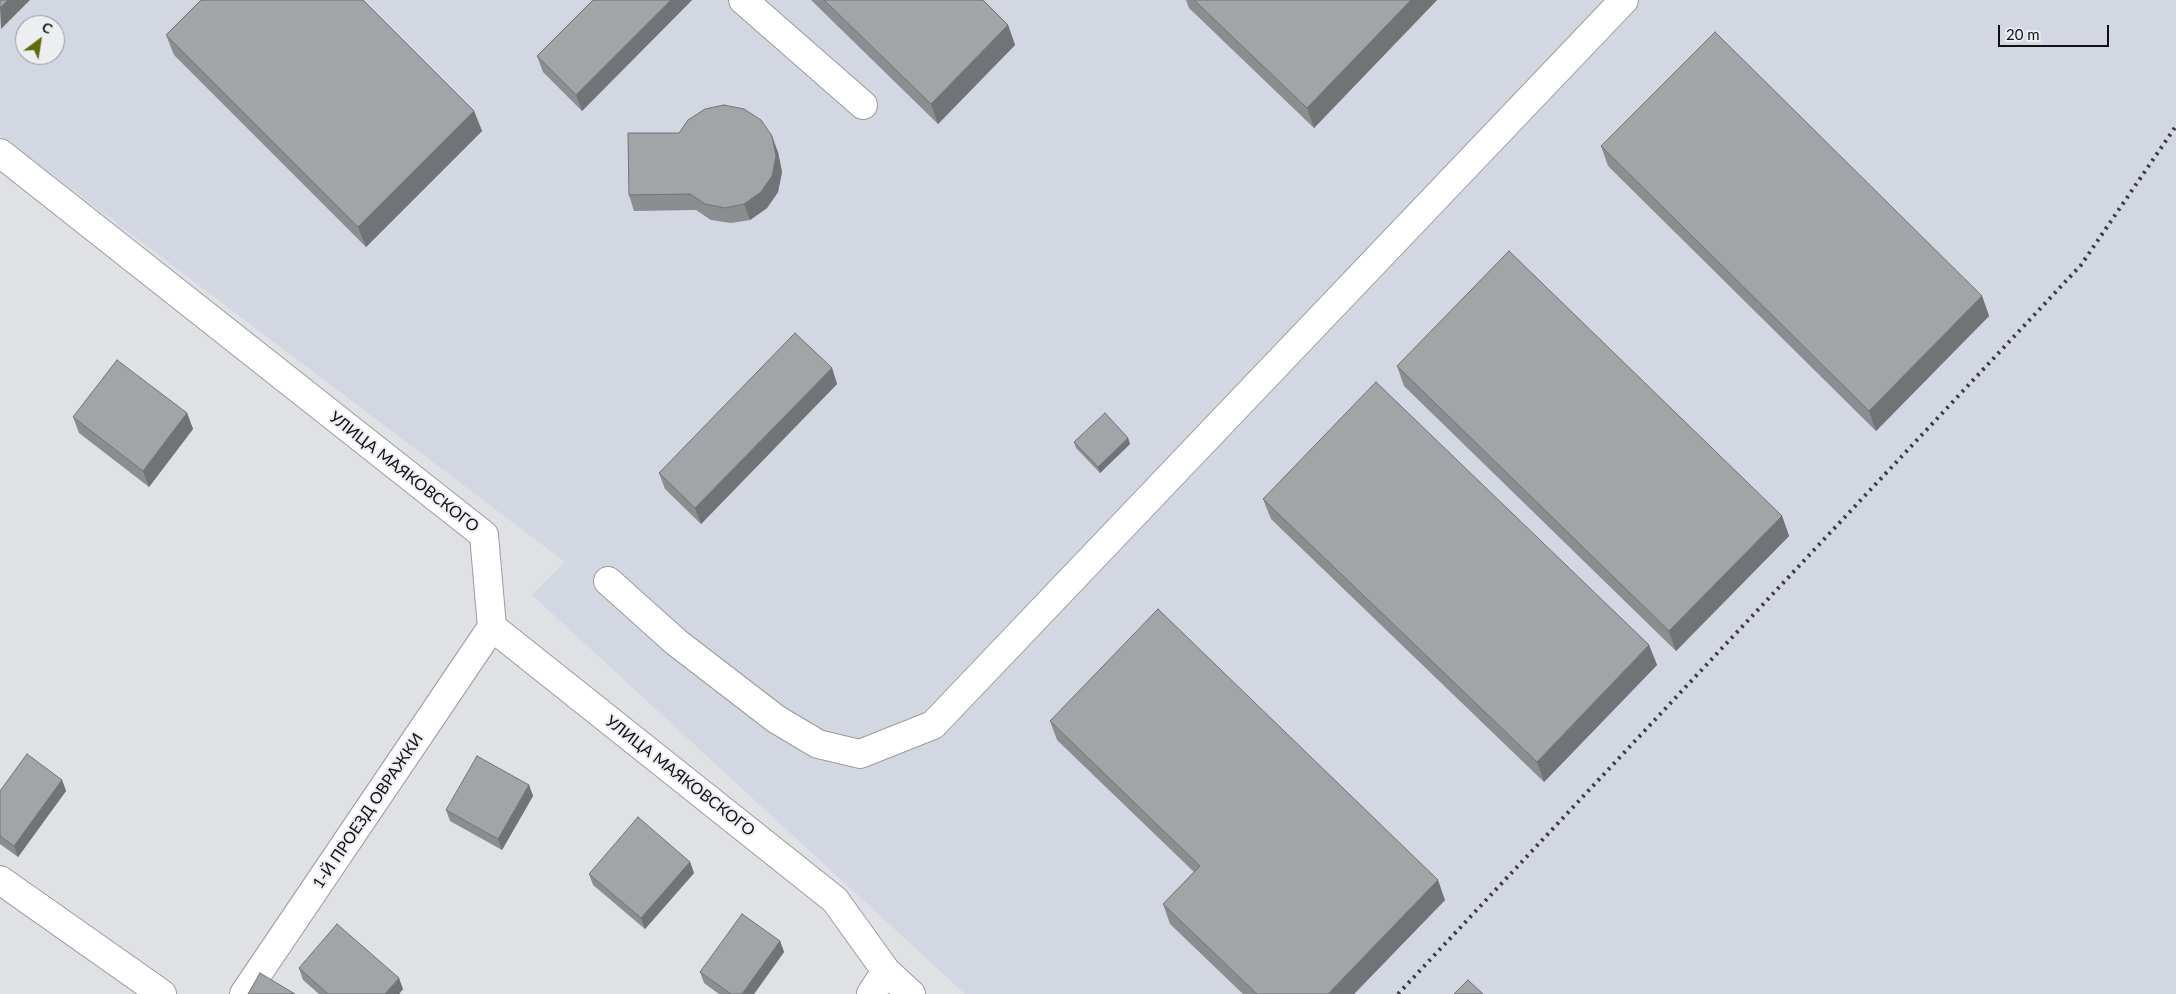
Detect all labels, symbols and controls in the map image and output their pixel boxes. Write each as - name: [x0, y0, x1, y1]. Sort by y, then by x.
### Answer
- north arrow: [15, 15, 65, 65]
- scale bar: [2001, 15, 2112, 47]
- text: С: [39, 18, 56, 37]
- text: 20 m: [2006, 25, 2040, 43]
- street label: УЛИЦА МАЯКОВСКОГО: [325, 408, 483, 536]
- street label: УЛИЦА МАЯКОВСКОГО: [601, 712, 759, 840]
- street label: 1-Й ПРОЕЗД ОВРАЖКИ: [309, 730, 427, 892]

